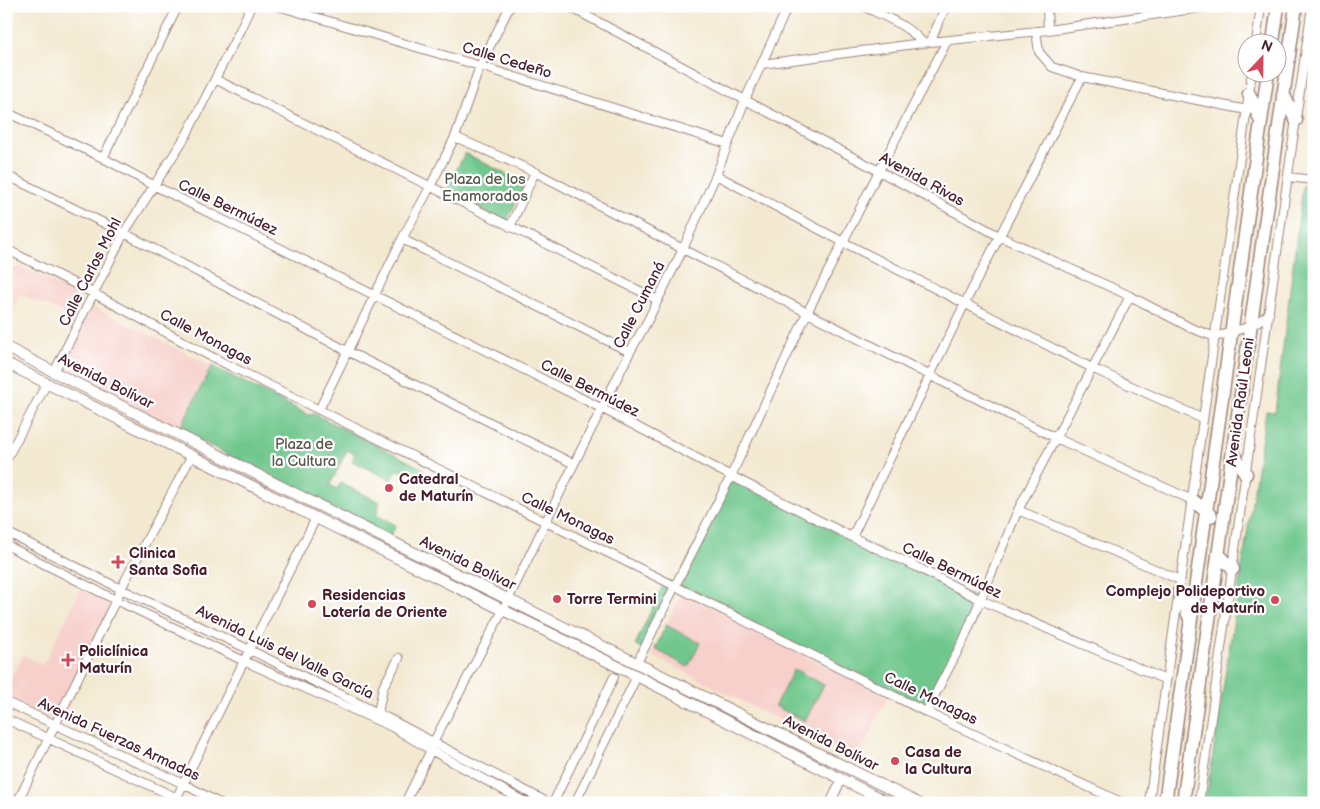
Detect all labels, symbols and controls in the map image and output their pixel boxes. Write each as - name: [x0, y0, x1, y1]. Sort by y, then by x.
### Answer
- north arrow: [1238, 32, 1288, 82]
- text: N: [1259, 37, 1275, 56]
- street label: Calle Cedeño: [460, 38, 554, 83]
- street label: Avenida Rivas: [876, 148, 968, 211]
- park label: Plaza de los Enamorados: [442, 170, 529, 206]
- street label: Calle Bermúdez: [175, 175, 281, 240]
- street label: Calle Carlos Mohl: [55, 215, 126, 330]
- street label: Calle Cumaná: [609, 258, 670, 352]
- street label: Calle Monagas: [156, 305, 256, 370]
- street label: Avenida Raúl Leoni: [1222, 336, 1259, 468]
- street label: Avenida Bolívar: [55, 349, 157, 414]
- street label: Calle Bermúdez: [537, 355, 643, 422]
- park label: Plaza de la Cultura: [272, 435, 336, 471]
- place label: Catedral de Maturín: [399, 470, 473, 506]
- marker: Catedral de Maturín: [383, 482, 395, 494]
- street label: Calle Monagas: [518, 488, 618, 550]
- street label: Avenida Bolívar: [417, 532, 519, 595]
- street label: Calle Bermúdez: [899, 538, 1005, 603]
- place label: Clinica Santa Sofia: [129, 544, 207, 580]
- marker: Clinica Santa Sofia: [111, 555, 125, 569]
- place label: Complejo Polideportivo de Maturín: [1106, 582, 1265, 618]
- place label: Residencias Lotería de Oriente: [322, 586, 448, 622]
- place label: Torre Termini: [567, 590, 657, 609]
- marker: Torre Termini: [551, 593, 563, 605]
- marker: Complejo Polideportivo de Maturín: [1269, 594, 1281, 606]
- marker: Residencias Lotería de Oriente: [306, 598, 318, 610]
- street label: Avenida Luis del Valle García: [193, 601, 377, 704]
- place label: Policlínica Maturín: [79, 642, 148, 678]
- marker: Policlínica Maturín: [61, 653, 75, 667]
- street label: Calle Monagas: [881, 668, 981, 730]
- street label: Avenida Fuerzas Armadas: [35, 694, 203, 786]
- street label: Avenida Bolívar: [780, 711, 882, 776]
- place label: Casa de la Cultura: [905, 743, 972, 779]
- marker: Casa de la Cultura: [889, 755, 901, 767]

